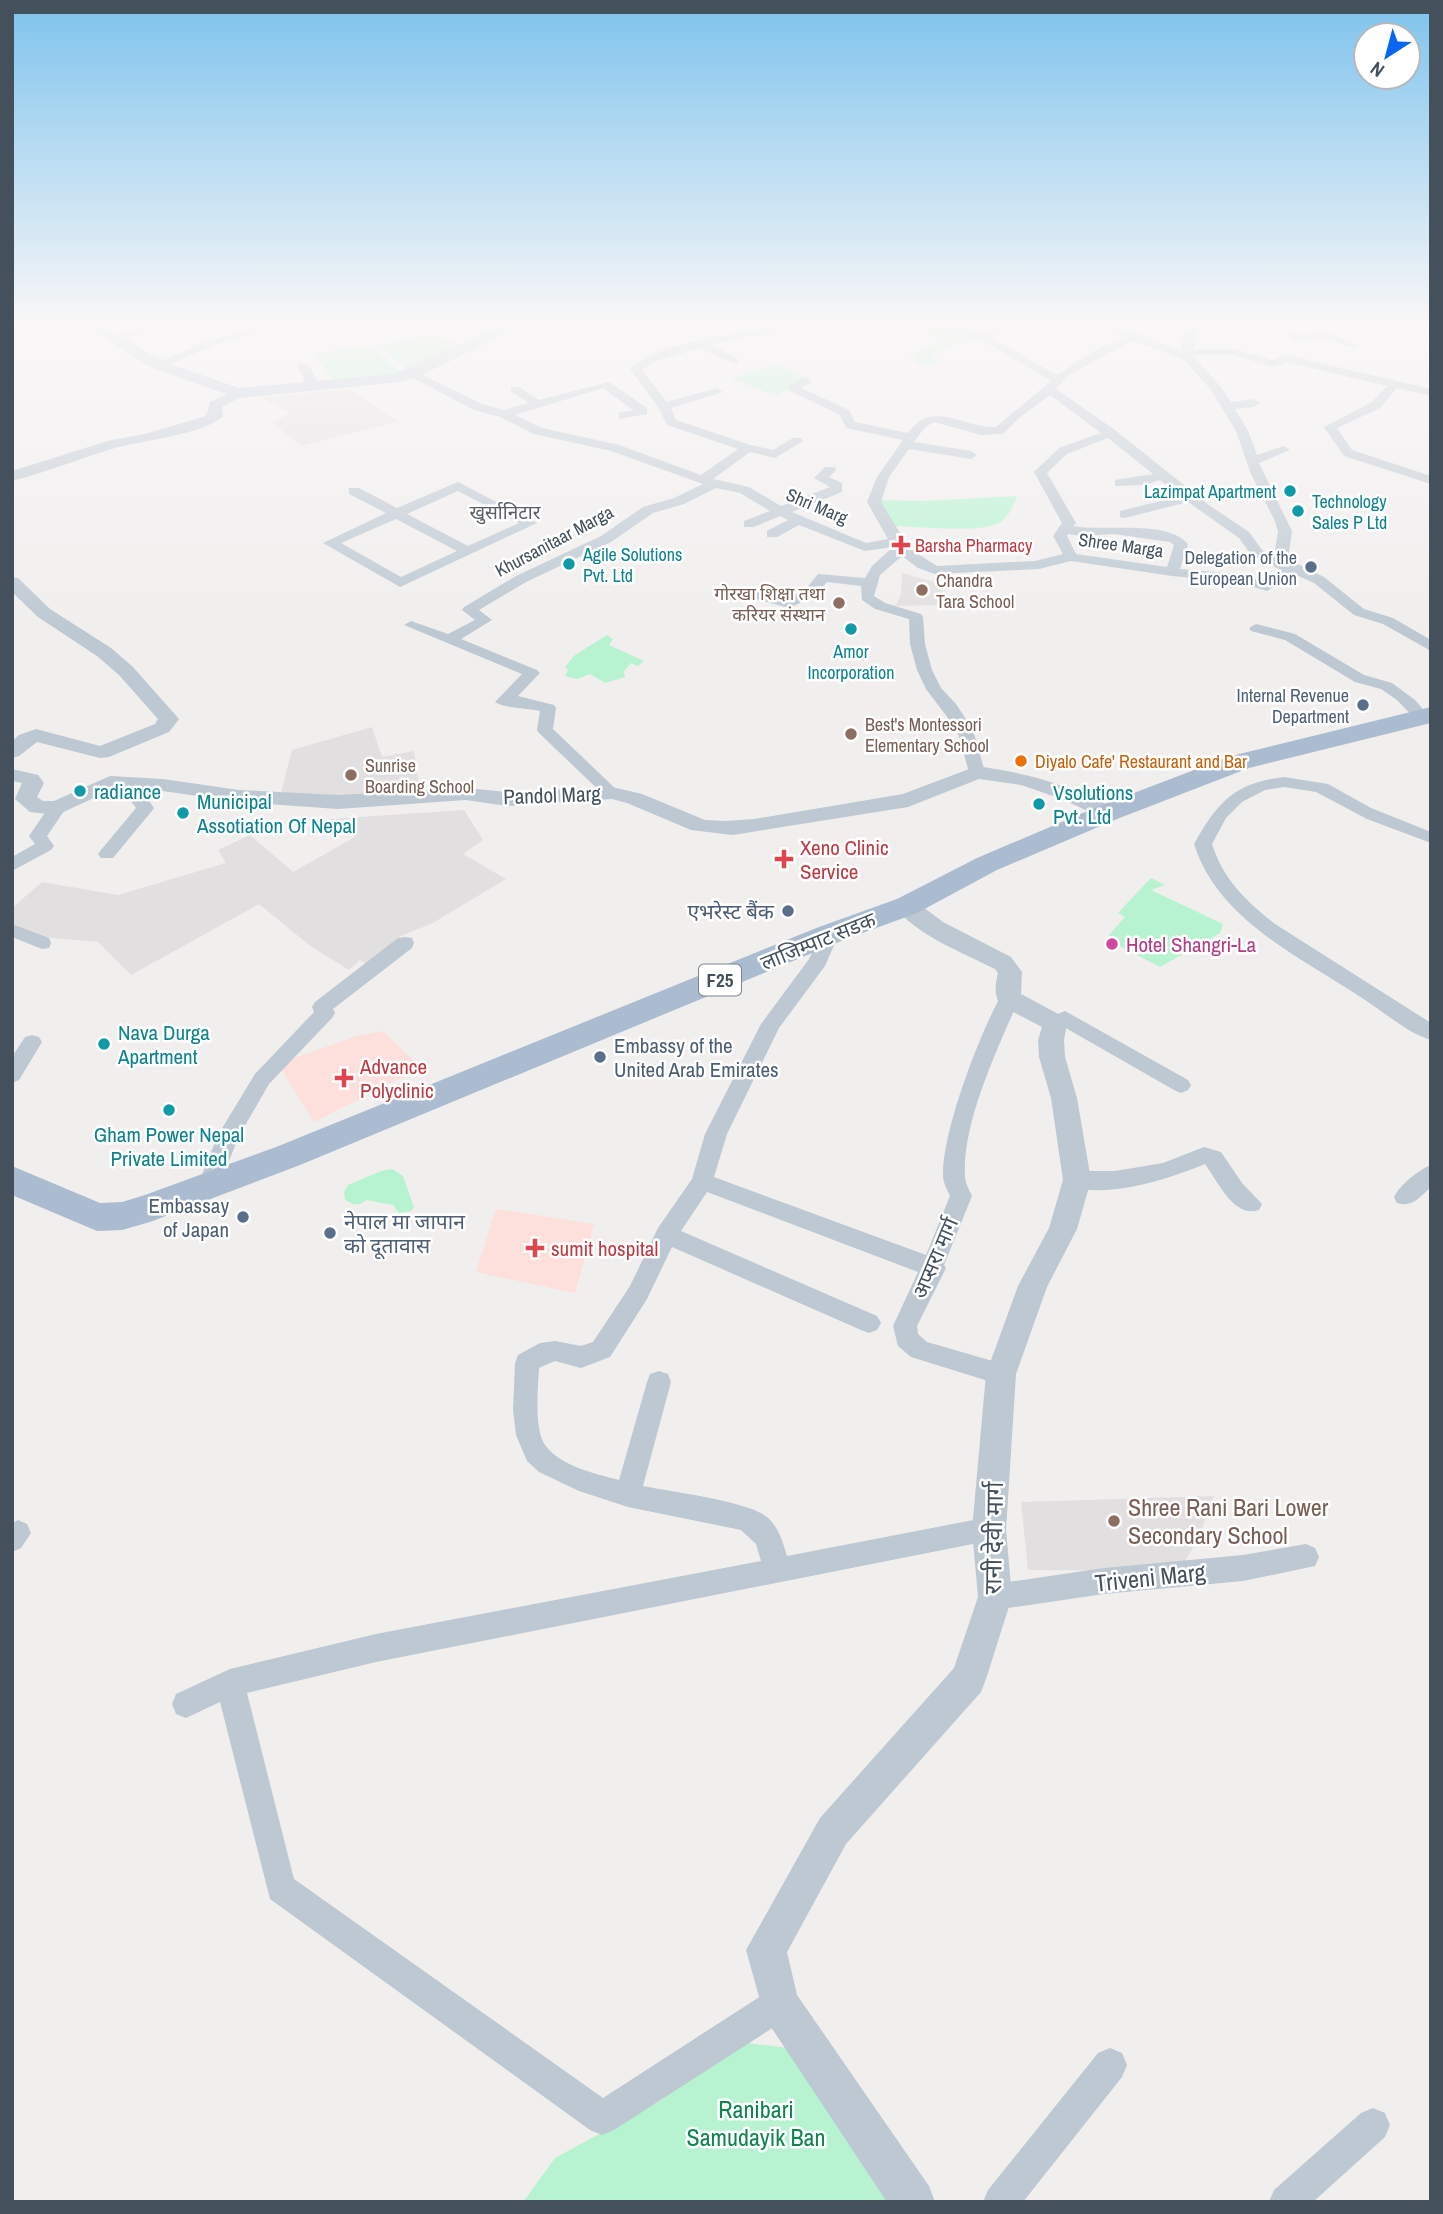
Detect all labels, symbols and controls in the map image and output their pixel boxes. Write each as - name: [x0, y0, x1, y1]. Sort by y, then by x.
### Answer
- north arrow: [1352, 21, 1422, 91]
- text: N: [1365, 56, 1389, 84]
- place label: Lazimpat Apartment: [1144, 479, 1276, 504]
- street label: Shri Marg: [782, 482, 852, 530]
- marker: Lazimpat Apartment: [1282, 483, 1298, 499]
- place label: Technology Sales P Ltd: [1312, 489, 1387, 535]
- district label: खुर्सानिटार: [469, 499, 542, 525]
- street label: Khursanitaar Marga: [491, 499, 617, 583]
- marker: Technology Sales P Ltd: [1290, 503, 1306, 519]
- street label: Shree Marga: [1077, 527, 1165, 563]
- place label: Barsha Pharmacy: [915, 533, 1033, 558]
- marker: Barsha Pharmacy: [893, 537, 909, 553]
- place label: Agile Solutions Pvt. Ltd: [582, 542, 682, 588]
- place label: Delegation of the European Union: [1185, 545, 1297, 591]
- marker: Agile Solutions Pvt. Ltd: [561, 556, 577, 572]
- marker: Delegation of the European Union: [1303, 559, 1319, 575]
- place label: Chandra Tara School: [936, 568, 1014, 614]
- place label: गोरखा शिक्षा तथा करियर संस्थान: [714, 581, 826, 627]
- marker: Chandra Tara School: [914, 582, 930, 598]
- marker: गोरखा शिक्षा तथा करियर संस्थान: [831, 595, 847, 611]
- marker: Amor Incorporation: [843, 621, 859, 637]
- place label: Amor Incorporation: [808, 639, 894, 685]
- place label: Internal Revenue Department: [1237, 683, 1349, 729]
- marker: Internal Revenue Department: [1355, 697, 1371, 713]
- place label: Best's Montessori Elementary School: [865, 712, 989, 758]
- marker: Best's Montessori Elementary School: [843, 726, 859, 742]
- place label: Diyalo Cafe' Restaurant and Bar: [1035, 749, 1247, 774]
- place label: Sunrise Boarding School: [365, 753, 474, 799]
- marker: Diyalo Cafe' Restaurant and Bar: [1013, 753, 1029, 769]
- marker: Sunrise Boarding School: [343, 767, 359, 783]
- place label: radiance: [94, 777, 161, 806]
- place label: Vsolutions Pvt. Ltd: [1053, 778, 1133, 831]
- street label: Pandol Marg: [503, 779, 602, 811]
- marker: radiance: [72, 783, 88, 799]
- place label: Municipal Assotiation Of Nepal: [196, 787, 356, 840]
- marker: Vsolutions Pvt. Ltd: [1031, 796, 1047, 812]
- marker: Municipal Assotiation Of Nepal: [175, 805, 191, 821]
- place label: Xeno Clinic Service: [800, 833, 889, 886]
- marker: Xeno Clinic Service: [774, 849, 794, 869]
- place label: एभरेस्ट बैंक: [687, 897, 775, 926]
- marker: एभरेस्ट बैंक: [780, 903, 796, 919]
- street label: लाजिम्पाट सडक: [756, 904, 881, 977]
- place label: Hotel Shangri-La: [1126, 930, 1257, 959]
- marker: Hotel Shangri-La: [1104, 936, 1120, 952]
- road number: F25: [699, 964, 741, 996]
- place label: Nava Durga Apartment: [117, 1018, 210, 1071]
- place label: Embassy of the United Arab Emirates: [614, 1031, 779, 1084]
- marker: Nava Durga Apartment: [96, 1036, 112, 1052]
- marker: Embassy of the United Arab Emirates: [592, 1049, 608, 1065]
- place label: Advance Polyclinic: [359, 1052, 434, 1105]
- marker: Advance Polyclinic: [334, 1068, 354, 1088]
- marker: Gham Power Nepal Private Limited: [161, 1102, 177, 1118]
- place label: Gham Power Nepal Private Limited: [94, 1120, 244, 1173]
- place label: Embassay of Japan: [149, 1191, 229, 1244]
- place label: नेपाल मा जापान को दूतावास: [344, 1207, 465, 1260]
- marker: Embassay of Japan: [235, 1209, 251, 1225]
- street label: अप्सरा मार्ग: [905, 1212, 966, 1303]
- marker: नेपाल मा जापान को दूतावास: [322, 1225, 338, 1241]
- place label: sumit hospital: [551, 1234, 658, 1263]
- marker: sumit hospital: [525, 1238, 545, 1258]
- street label: रानी देवी मार्ग: [976, 1480, 1010, 1595]
- place label: Shree Rani Bari Lower Secondary School: [1128, 1491, 1329, 1551]
- marker: Shree Rani Bari Lower Secondary School: [1106, 1513, 1122, 1529]
- street label: Triveni Marg: [1093, 1555, 1207, 1599]
- park label: Ranibari Samudayik Ban: [687, 2093, 825, 2153]

